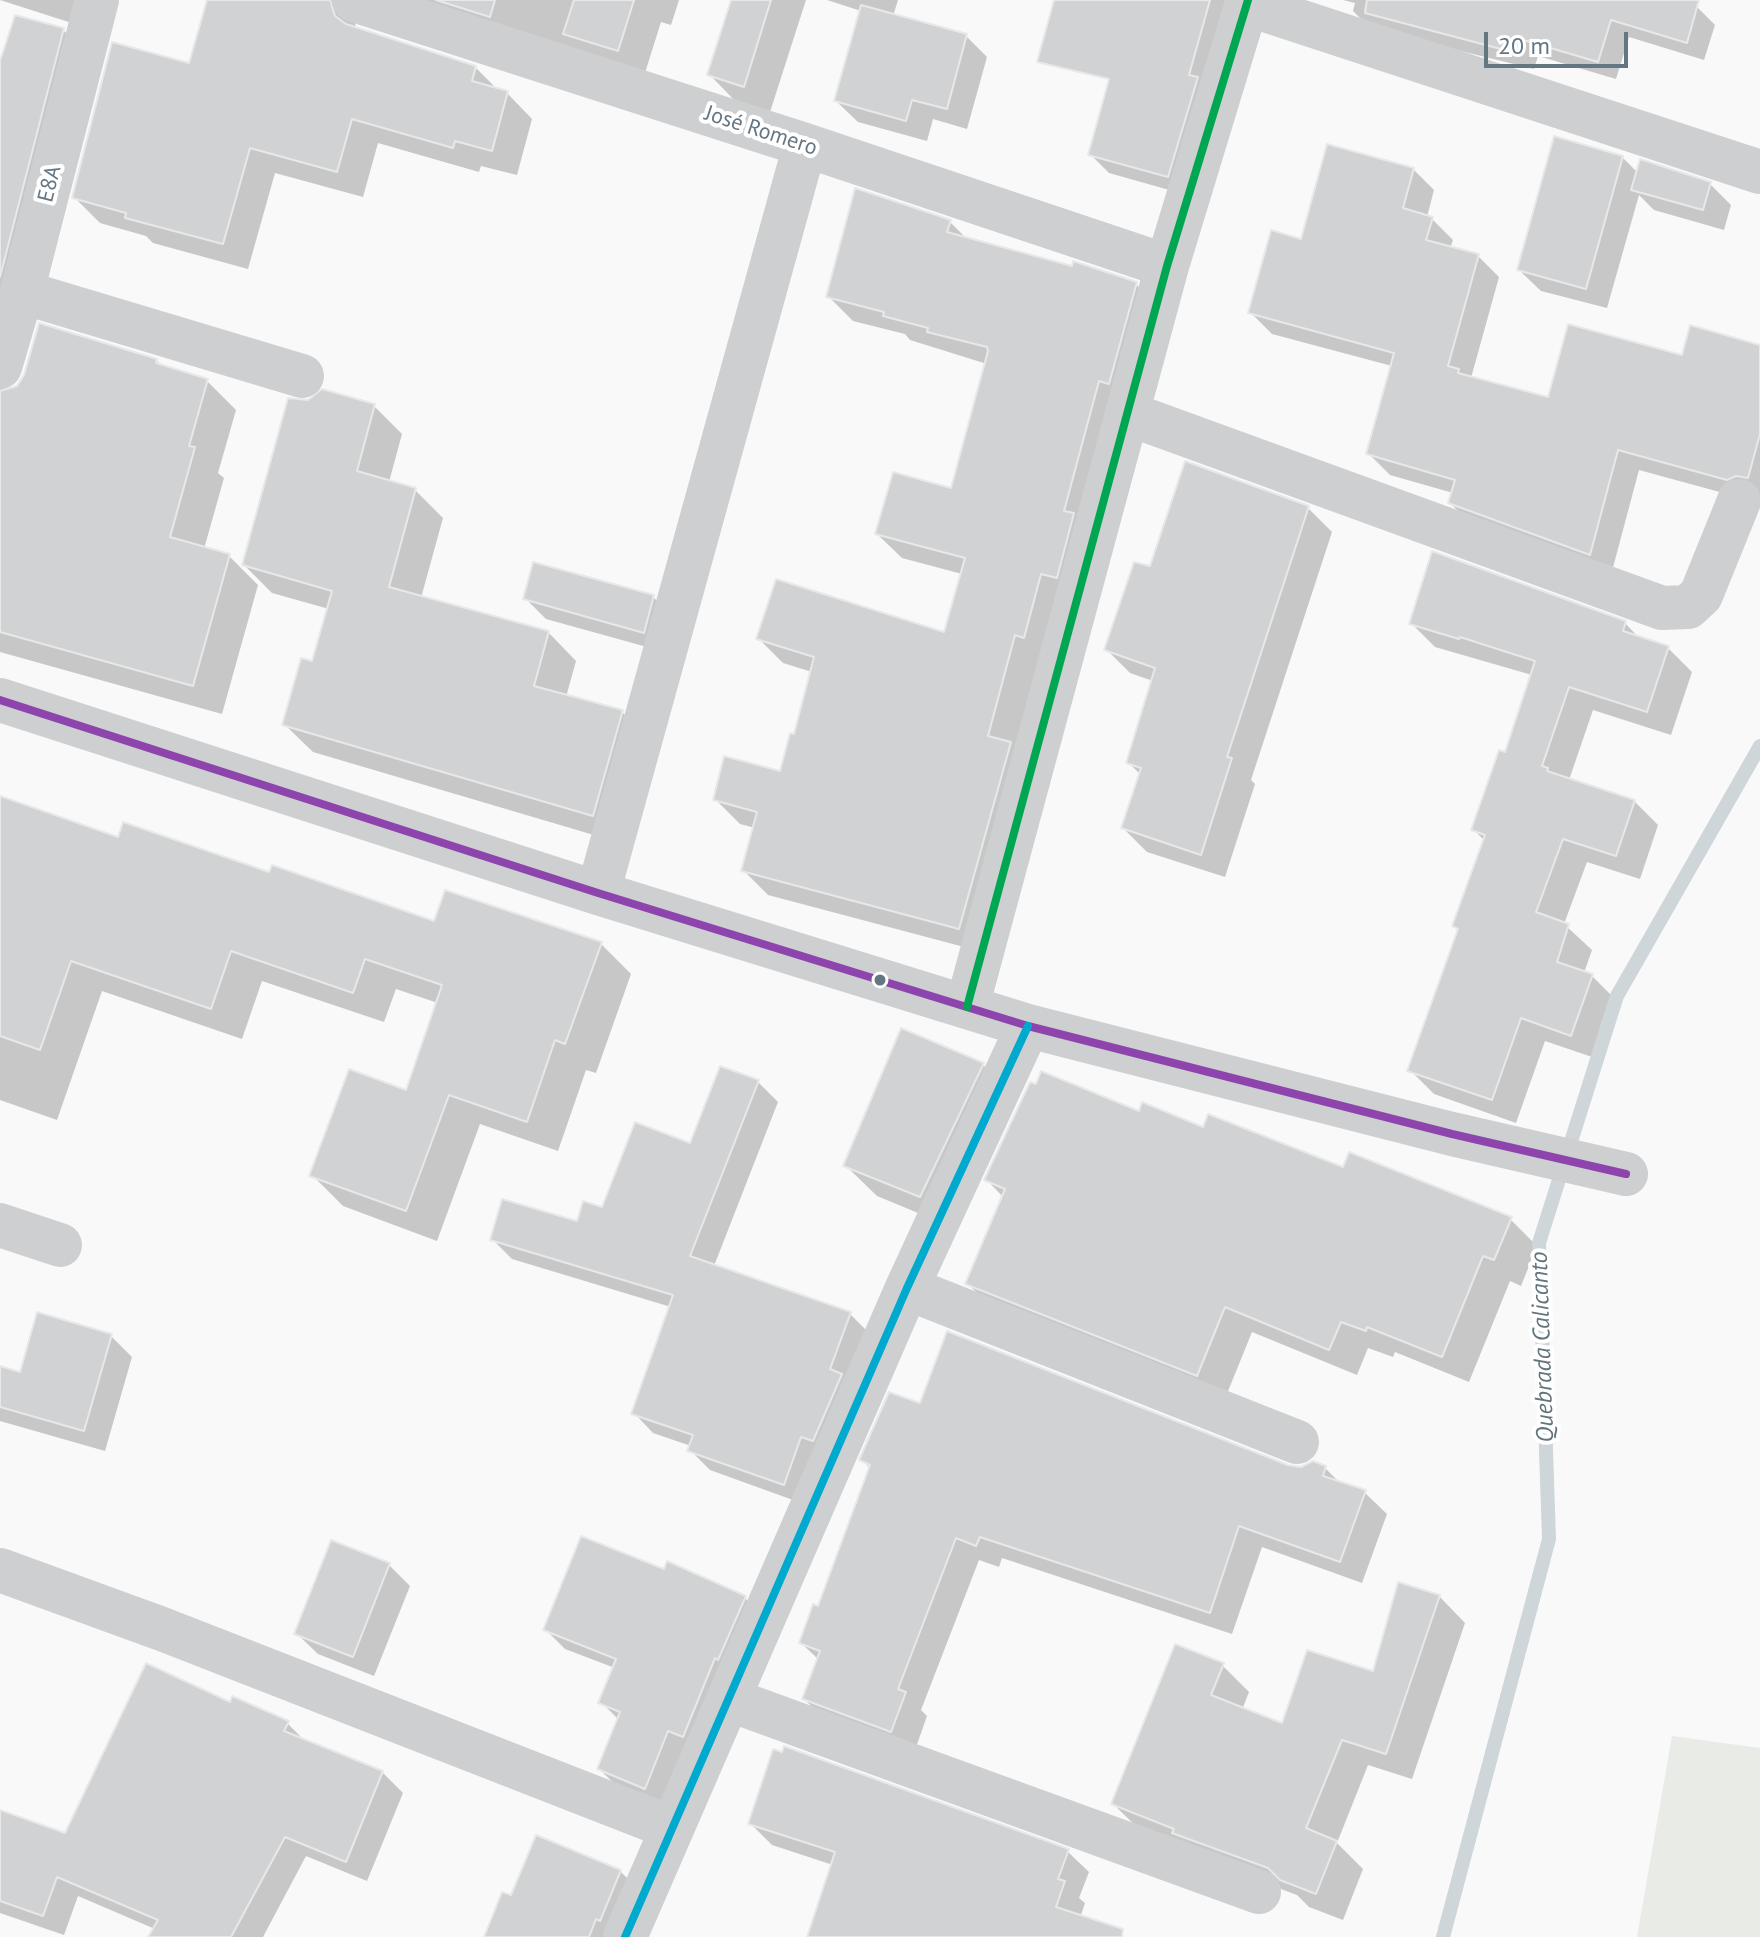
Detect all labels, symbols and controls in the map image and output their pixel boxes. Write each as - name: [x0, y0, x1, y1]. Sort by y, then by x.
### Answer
- scale bar: [1488, 16, 1632, 66]
- text: 20 m: [1498, 30, 1550, 61]
- street label: José Romero: [701, 100, 821, 162]
- street label: E8A: [33, 163, 67, 205]
- unlabelled marker: [872, 972, 888, 988]
- water label: Quebrada Calicanto: [1525, 1251, 1561, 1443]

